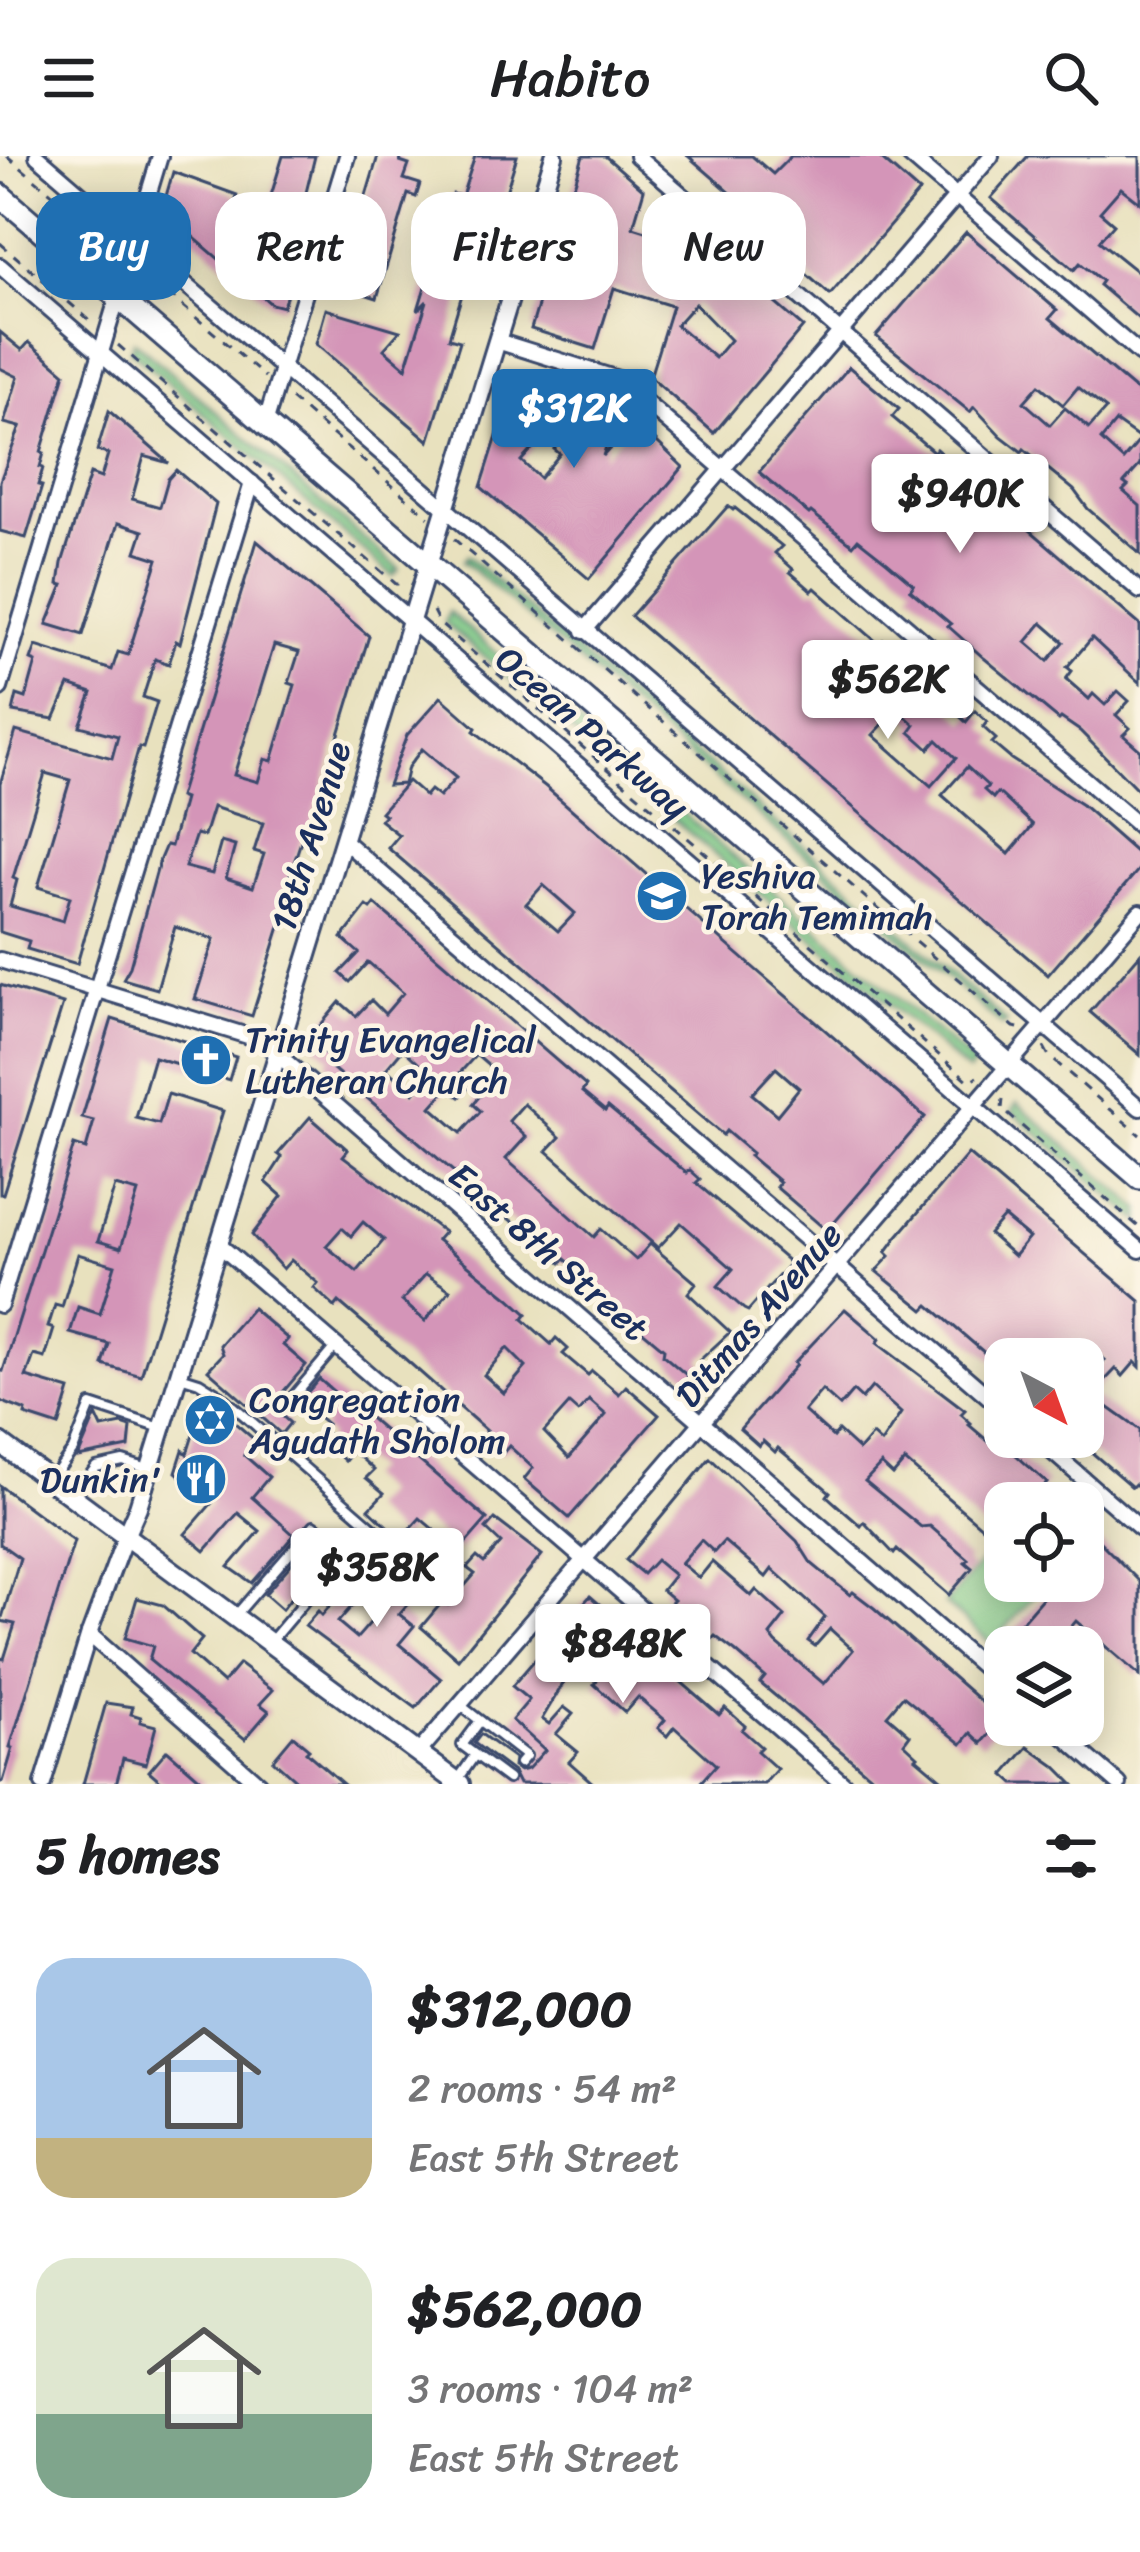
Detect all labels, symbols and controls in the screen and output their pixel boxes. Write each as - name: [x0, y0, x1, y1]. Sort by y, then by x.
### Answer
- text: Habito: [490, 30, 650, 126]
- icon: menu: [36, 45, 102, 111]
- icon: search: [1038, 45, 1104, 111]
- chip: Buy: [36, 192, 191, 300]
- chip: Rent: [215, 192, 387, 300]
- chip: Filters: [411, 192, 618, 300]
- chip: New: [642, 192, 806, 300]
- pin: $312K: [490, 369, 658, 471]
- text: $312K: [519, 373, 629, 442]
- pin: $940K: [876, 454, 1044, 556]
- text: $940K: [899, 458, 1021, 527]
- street label: Ocean Parkway: [480, 629, 705, 837]
- pin: $562K: [804, 640, 972, 742]
- text: $562K: [829, 644, 947, 713]
- street label: 18th Avenue: [252, 733, 370, 939]
- place label: Yeshiva Torah Temimah: [701, 844, 933, 949]
- school or university icon: Yeshiva Torah Temimah: [634, 868, 690, 924]
- place label: Trinity Evangelical Lutheran Church: [245, 1008, 537, 1113]
- church icon: Trinity Evangelical Lutheran Church: [178, 1032, 234, 1088]
- street label: East 8th Street: [433, 1146, 664, 1358]
- street label: Ditmas Avenue: [659, 1206, 859, 1423]
- north arrow: [984, 1338, 1104, 1458]
- map controls: [984, 1338, 1104, 1746]
- place label: Congregation Agudath Sholom: [248, 1368, 505, 1473]
- synagogue icon: Congregation Agudath Sholom: [182, 1392, 238, 1448]
- place label: Dunkin': [40, 1448, 162, 1512]
- restaurant icon: Dunkin': [173, 1451, 229, 1507]
- button: locate: [984, 1482, 1104, 1602]
- pin: $358K: [293, 1528, 461, 1630]
- text: $358K: [318, 1532, 436, 1601]
- pin: $848K: [539, 1604, 707, 1706]
- text: $848K: [562, 1608, 684, 1677]
- button: layers: [984, 1626, 1104, 1746]
- text: 5 homes: [36, 1811, 219, 1901]
- icon: filters: [1038, 1823, 1104, 1889]
- text: $312,000: [408, 1964, 632, 2054]
- icon: home: [132, 2006, 276, 2150]
- text: 2 rooms · 54 m²: [408, 2054, 677, 2123]
- text: East 5th Street: [408, 2123, 679, 2192]
- text: $562,000: [408, 2264, 642, 2354]
- icon: home: [132, 2306, 276, 2450]
- text: 3 rooms · 104 m²: [408, 2354, 693, 2423]
- text: East 5th Street: [408, 2423, 679, 2492]

